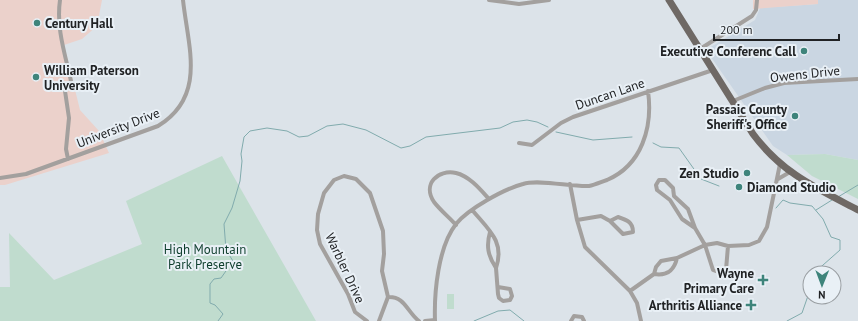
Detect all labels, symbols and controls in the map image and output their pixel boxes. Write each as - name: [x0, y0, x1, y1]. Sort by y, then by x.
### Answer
- place label: Century Hall: [45, 15, 113, 32]
- scale bar: [714, 16, 839, 42]
- marker: Century Hall: [32, 18, 42, 28]
- text: 200 m: [720, 22, 753, 37]
- place label: Executive Conferenc Call: [660, 43, 796, 60]
- marker: Executive Conferenc Call: [799, 46, 809, 56]
- place label: William Paterson University: [44, 62, 139, 94]
- street label: Owens Drive: [769, 62, 841, 86]
- marker: William Paterson University: [31, 72, 41, 82]
- street label: Duncan Lane: [573, 74, 647, 114]
- place label: Passaic County Sheriff's Office: [706, 101, 788, 133]
- street label: University Drive: [74, 104, 162, 152]
- marker: Passaic County Sheriff's Office: [790, 111, 800, 121]
- place label: Zen Studio: [680, 165, 739, 182]
- marker: Zen Studio: [742, 168, 752, 178]
- place label: Diamond Studio: [747, 179, 836, 196]
- marker: Diamond Studio: [734, 182, 744, 192]
- street label: Warbler Drive: [321, 230, 369, 306]
- park label: High Mountain Park Preserve: [164, 241, 246, 273]
- place label: Wayne Primary Care: [684, 265, 754, 297]
- north arrow: [802, 265, 842, 305]
- marker: Wayne Primary Care: [757, 274, 769, 286]
- text: N: [818, 288, 826, 302]
- place label: Arthritis Alliance: [649, 297, 742, 314]
- marker: Arthritis Alliance: [745, 299, 757, 311]

